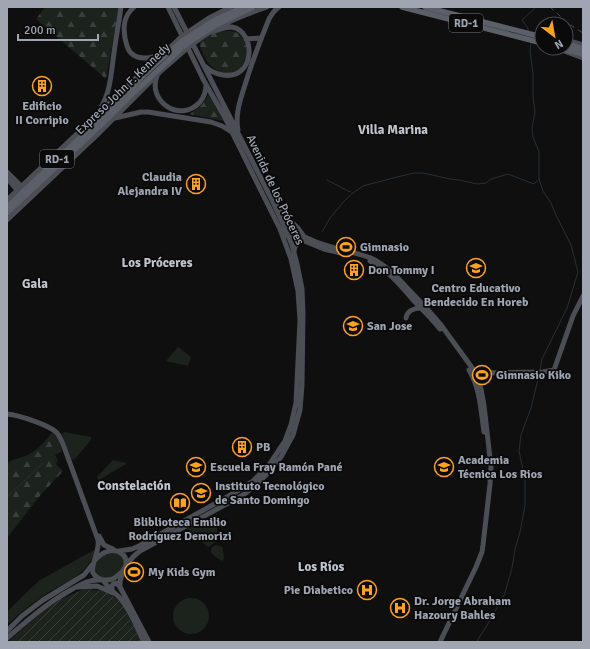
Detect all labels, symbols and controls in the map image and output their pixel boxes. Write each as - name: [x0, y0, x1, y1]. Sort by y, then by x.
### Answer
- road number: RD-1: [449, 14, 483, 32]
- scale bar: [18, 16, 98, 42]
- north arrow: [534, 16, 574, 56]
- text: 200 m: [24, 23, 56, 38]
- text: N: [552, 37, 566, 52]
- street label: Expreso John F. Kennedy: [73, 40, 174, 138]
- building icon: Edificio II Corripio: [31, 75, 53, 97]
- place label: Edificio II Corripio: [15, 99, 69, 128]
- district label: Villa Marina: [358, 122, 428, 138]
- street label: Avenida de los Próceres: [243, 132, 307, 248]
- road number: RD-1: [40, 150, 74, 168]
- place label: Claudia Alejandra IV: [118, 170, 183, 199]
- building icon: Claudia Alejandra IV: [185, 173, 207, 195]
- sports icon: Gimnasio: [335, 236, 357, 258]
- place label: Gimnasio: [360, 240, 409, 255]
- district label: Los Próceres: [121, 255, 193, 271]
- school or university icon: Centro Educativo Bendecido En Horeb: [465, 257, 487, 279]
- building icon: Don Tommy I: [343, 259, 365, 281]
- place label: Don Tommy I: [368, 263, 434, 278]
- district label: Gala: [22, 276, 48, 292]
- place label: Centro Educativo Bendecido En Horeb: [424, 281, 529, 310]
- school or university icon: San Jose: [342, 315, 364, 337]
- place label: San Jose: [367, 319, 412, 334]
- sports icon: Gimnasio Kiko: [471, 364, 493, 386]
- place label: Gimnasio Kiko: [496, 368, 571, 383]
- building icon: PB: [231, 436, 253, 458]
- place label: PB: [256, 440, 270, 455]
- place label: Academia Técnica Los Rios: [458, 453, 543, 482]
- school or university icon: Escuela Fray Ramón Pané: [185, 456, 207, 478]
- school or university icon: Academia Técnica Los Rios: [433, 456, 455, 478]
- place label: Escuela Fray Ramón Pané: [210, 460, 343, 475]
- district label: Constelación: [97, 478, 171, 494]
- place label: Instituto Tecnológico de Santo Domingo: [215, 479, 324, 508]
- school or university icon: Instituto Tecnológico de Santo Domingo: [190, 482, 212, 504]
- library icon: Bliblioteca Emilio Rodríguez Demorizi: [169, 492, 191, 514]
- place label: Bliblioteca Emilio Rodríguez Demorizi: [129, 515, 231, 544]
- district label: Los Ríos: [298, 559, 344, 575]
- sports icon: My Kids Gym: [123, 561, 145, 583]
- place label: My Kids Gym: [148, 565, 216, 580]
- hospital icon: Pie Diabetico: [356, 579, 378, 601]
- place label: Pie Diabetico: [284, 583, 353, 598]
- place label: Dr. Jorge Abraham Hazoury Bahles: [414, 594, 511, 623]
- hospital icon: Dr. Jorge Abraham Hazoury Bahles: [389, 597, 411, 619]

